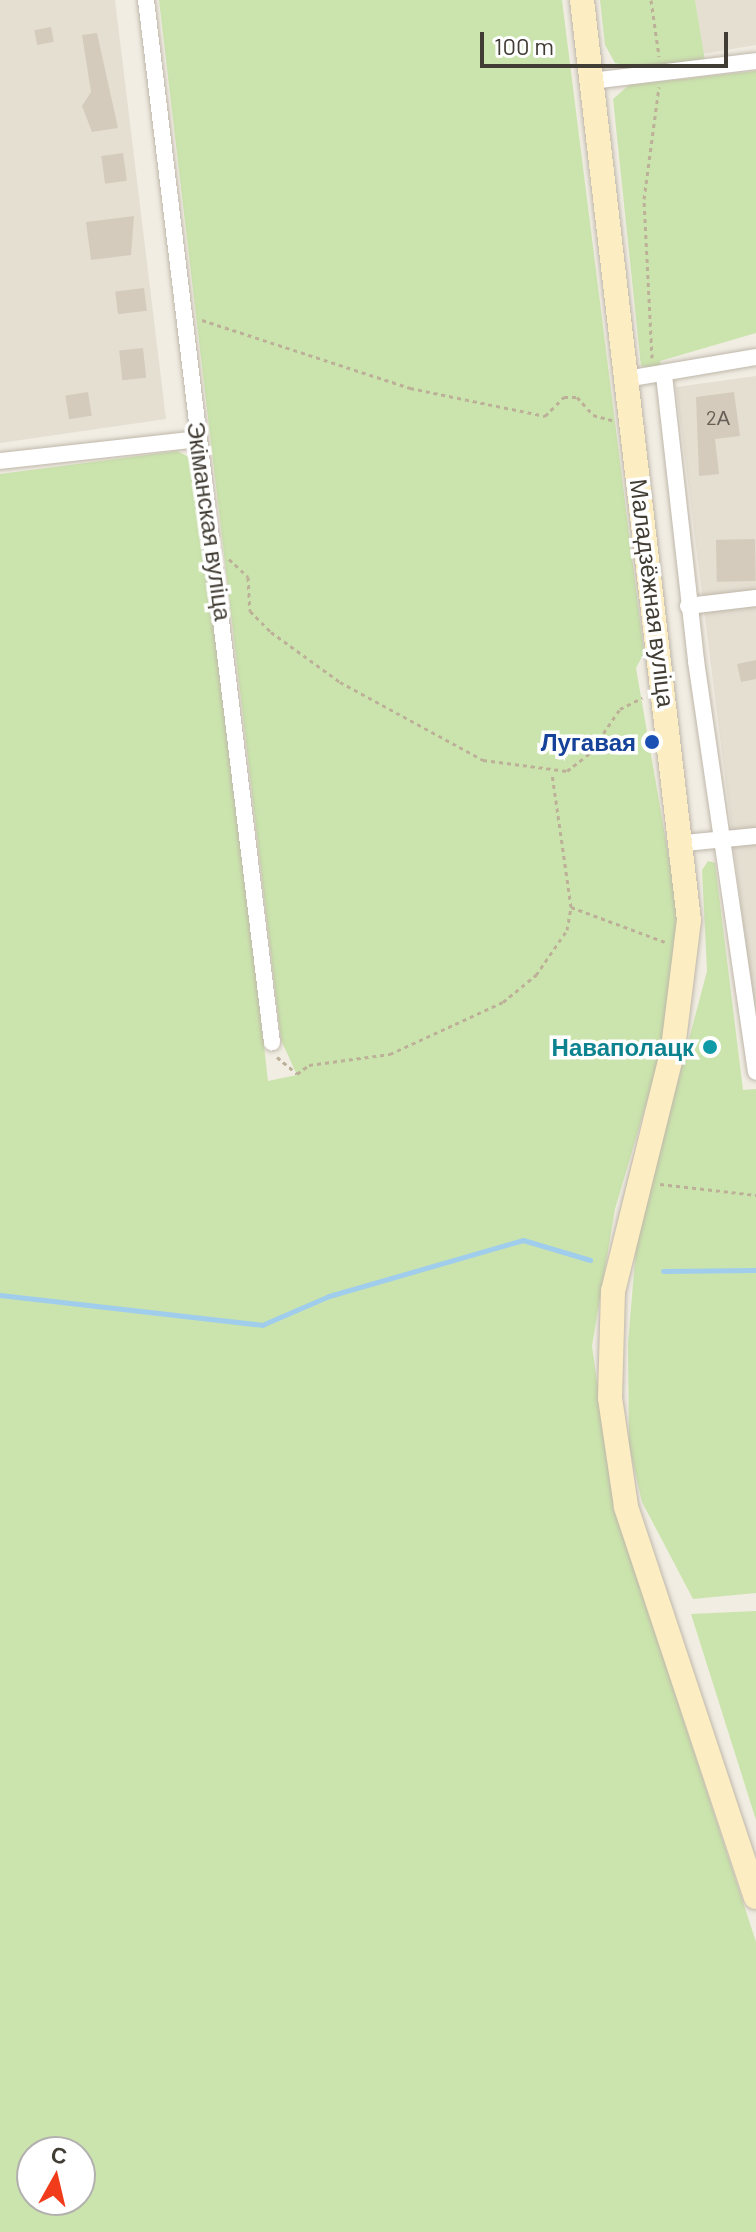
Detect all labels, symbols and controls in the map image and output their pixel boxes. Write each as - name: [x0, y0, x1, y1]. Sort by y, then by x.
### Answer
- scale bar: [484, 16, 732, 66]
- text: 100 m: [494, 31, 554, 60]
- house number: 2А: [706, 405, 730, 429]
- street label: Экіманская вуліца: [182, 420, 238, 622]
- street label: Маладзёжная вуліца: [625, 477, 681, 709]
- place label: Лугавая: [541, 728, 636, 756]
- marker: Лугавая: [643, 733, 661, 751]
- place label: Наваполацк: [552, 1033, 694, 1061]
- marker: Наваполацк: [701, 1038, 719, 1056]
- north arrow: [16, 2136, 96, 2216]
- text: С: [49, 2140, 69, 2168]

